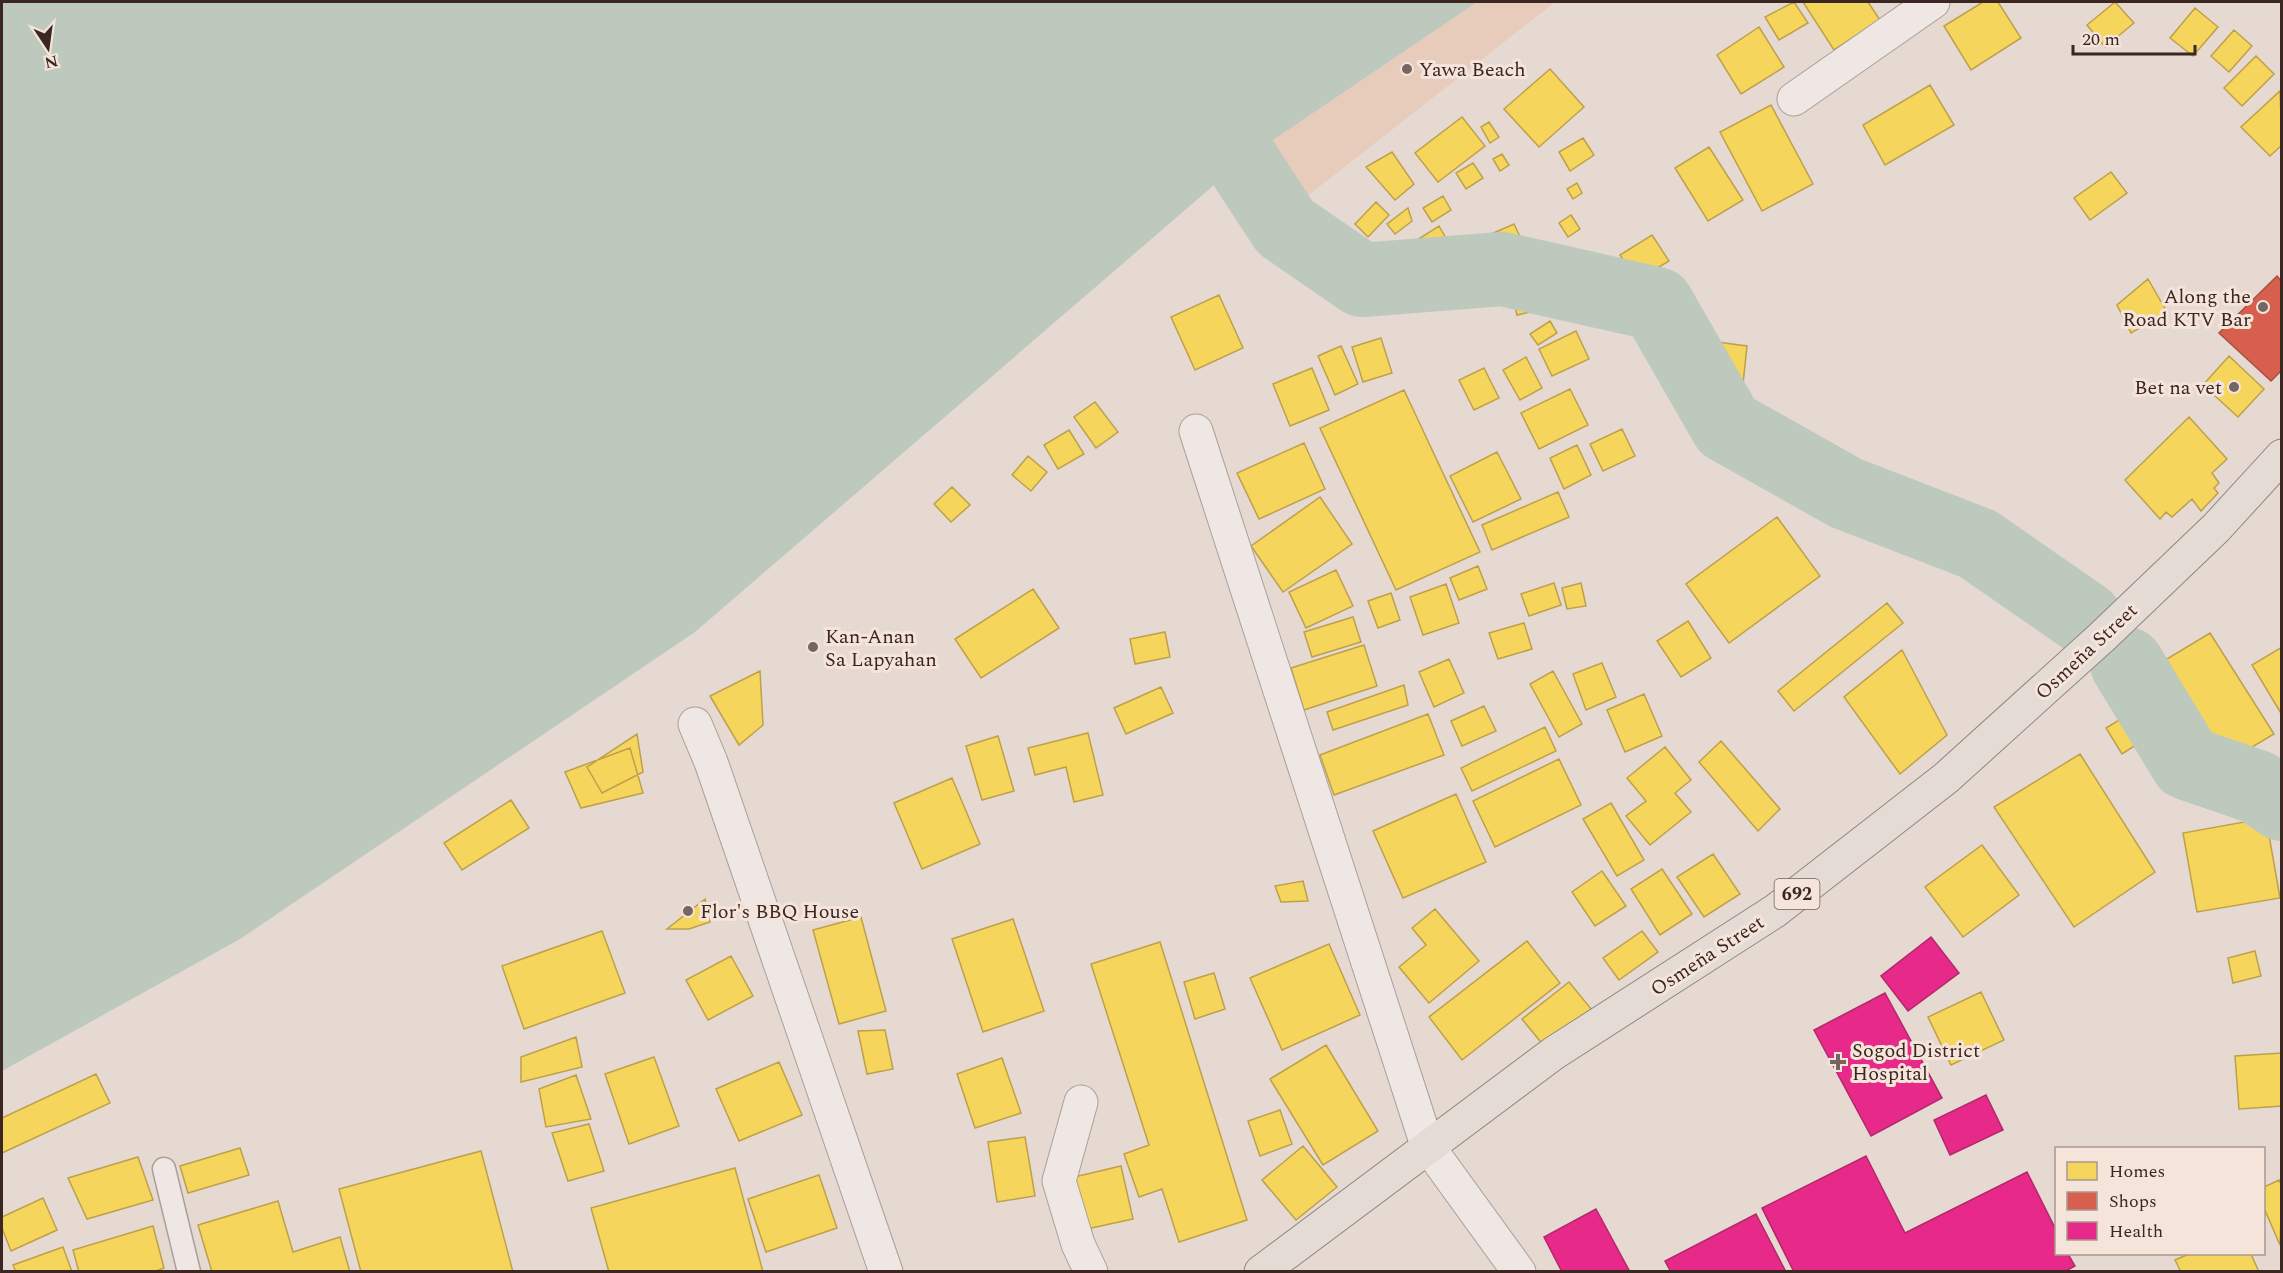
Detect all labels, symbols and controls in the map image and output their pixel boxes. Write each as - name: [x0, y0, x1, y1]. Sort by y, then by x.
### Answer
- north arrow: [18, 18, 78, 78]
- scale bar: [2073, 18, 2194, 56]
- text: 20 m: [2082, 26, 2120, 53]
- text: N: [42, 48, 60, 75]
- place label: Yawa Beach: [1419, 55, 1526, 85]
- marker: Yawa Beach: [1400, 62, 1414, 76]
- place label: Along the Road KTV Bar: [2123, 282, 2251, 335]
- marker: Along the Road KTV Bar: [2256, 300, 2270, 314]
- place label: Bet na vet: [2134, 373, 2222, 403]
- marker: Bet na vet: [2227, 380, 2241, 394]
- street label: Osmeña Street: [2029, 596, 2145, 707]
- place label: Kan-Anan Sa Lapyahan: [825, 622, 937, 675]
- marker: Kan-Anan Sa Lapyahan: [806, 640, 820, 654]
- road number: 692: [1774, 879, 1820, 909]
- place label: Flor's BBQ House: [700, 897, 859, 927]
- marker: Flor's BBQ House: [681, 904, 695, 918]
- street label: Osmeña Street: [1645, 908, 1770, 1004]
- place label: Sogod District Hospital: [1852, 1036, 1980, 1089]
- marker: Sogod District Hospital: [1829, 1053, 1847, 1071]
- legend: [2055, 1147, 2265, 1255]
- text: Homes: [2109, 1158, 2165, 1185]
- text: Shops: [2109, 1188, 2157, 1215]
- text: Health: [2109, 1218, 2163, 1245]

